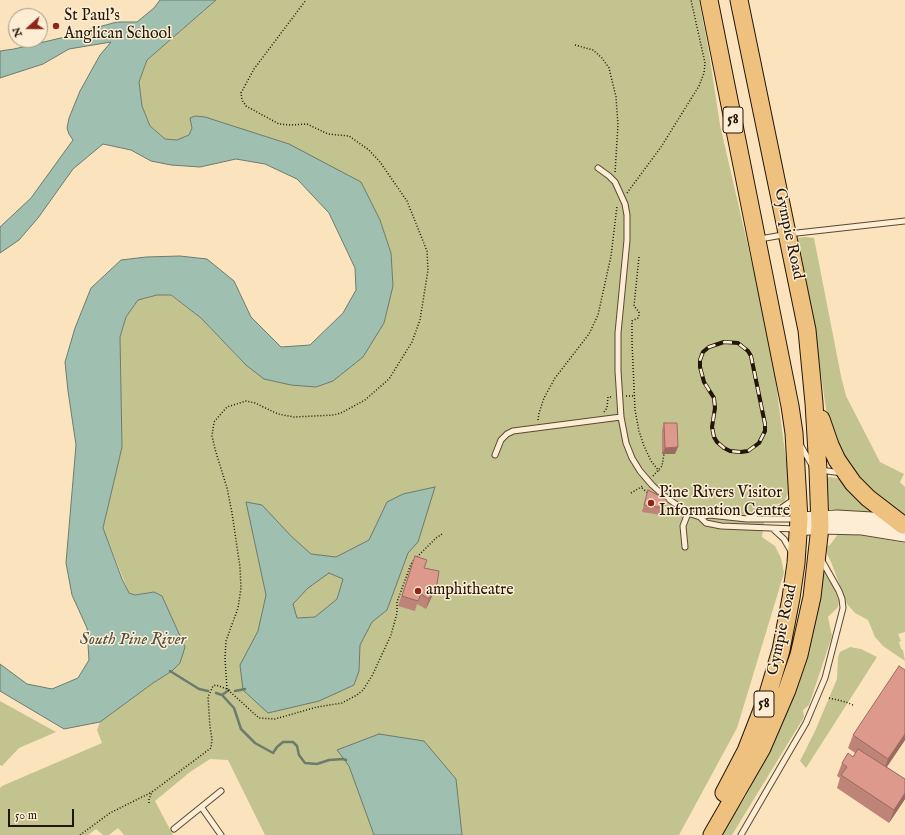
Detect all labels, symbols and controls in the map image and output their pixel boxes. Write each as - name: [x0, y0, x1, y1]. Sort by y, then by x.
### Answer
- place label: St Paul's Anglican School: [64, 7, 172, 45]
- north arrow: [8, 8, 48, 48]
- marker: St Paul's Anglican School: [51, 21, 61, 31]
- text: N: [9, 25, 26, 39]
- road number: 58: [723, 107, 743, 133]
- street label: Gympie Road: [769, 187, 807, 281]
- place label: Pine Rivers Visitor Information Centre: [659, 484, 790, 522]
- marker: Pine Rivers Visitor Information Centre: [646, 498, 656, 508]
- place label: amphitheatre: [426, 581, 514, 601]
- street label: Gympie Road: [764, 583, 802, 677]
- marker: amphitheatre: [413, 586, 423, 596]
- water label: South Pine River: [80, 631, 186, 651]
- road number: 58: [754, 691, 774, 717]
- scale bar: [10, 801, 76, 827]
- text: 50 m: [15, 808, 37, 823]

